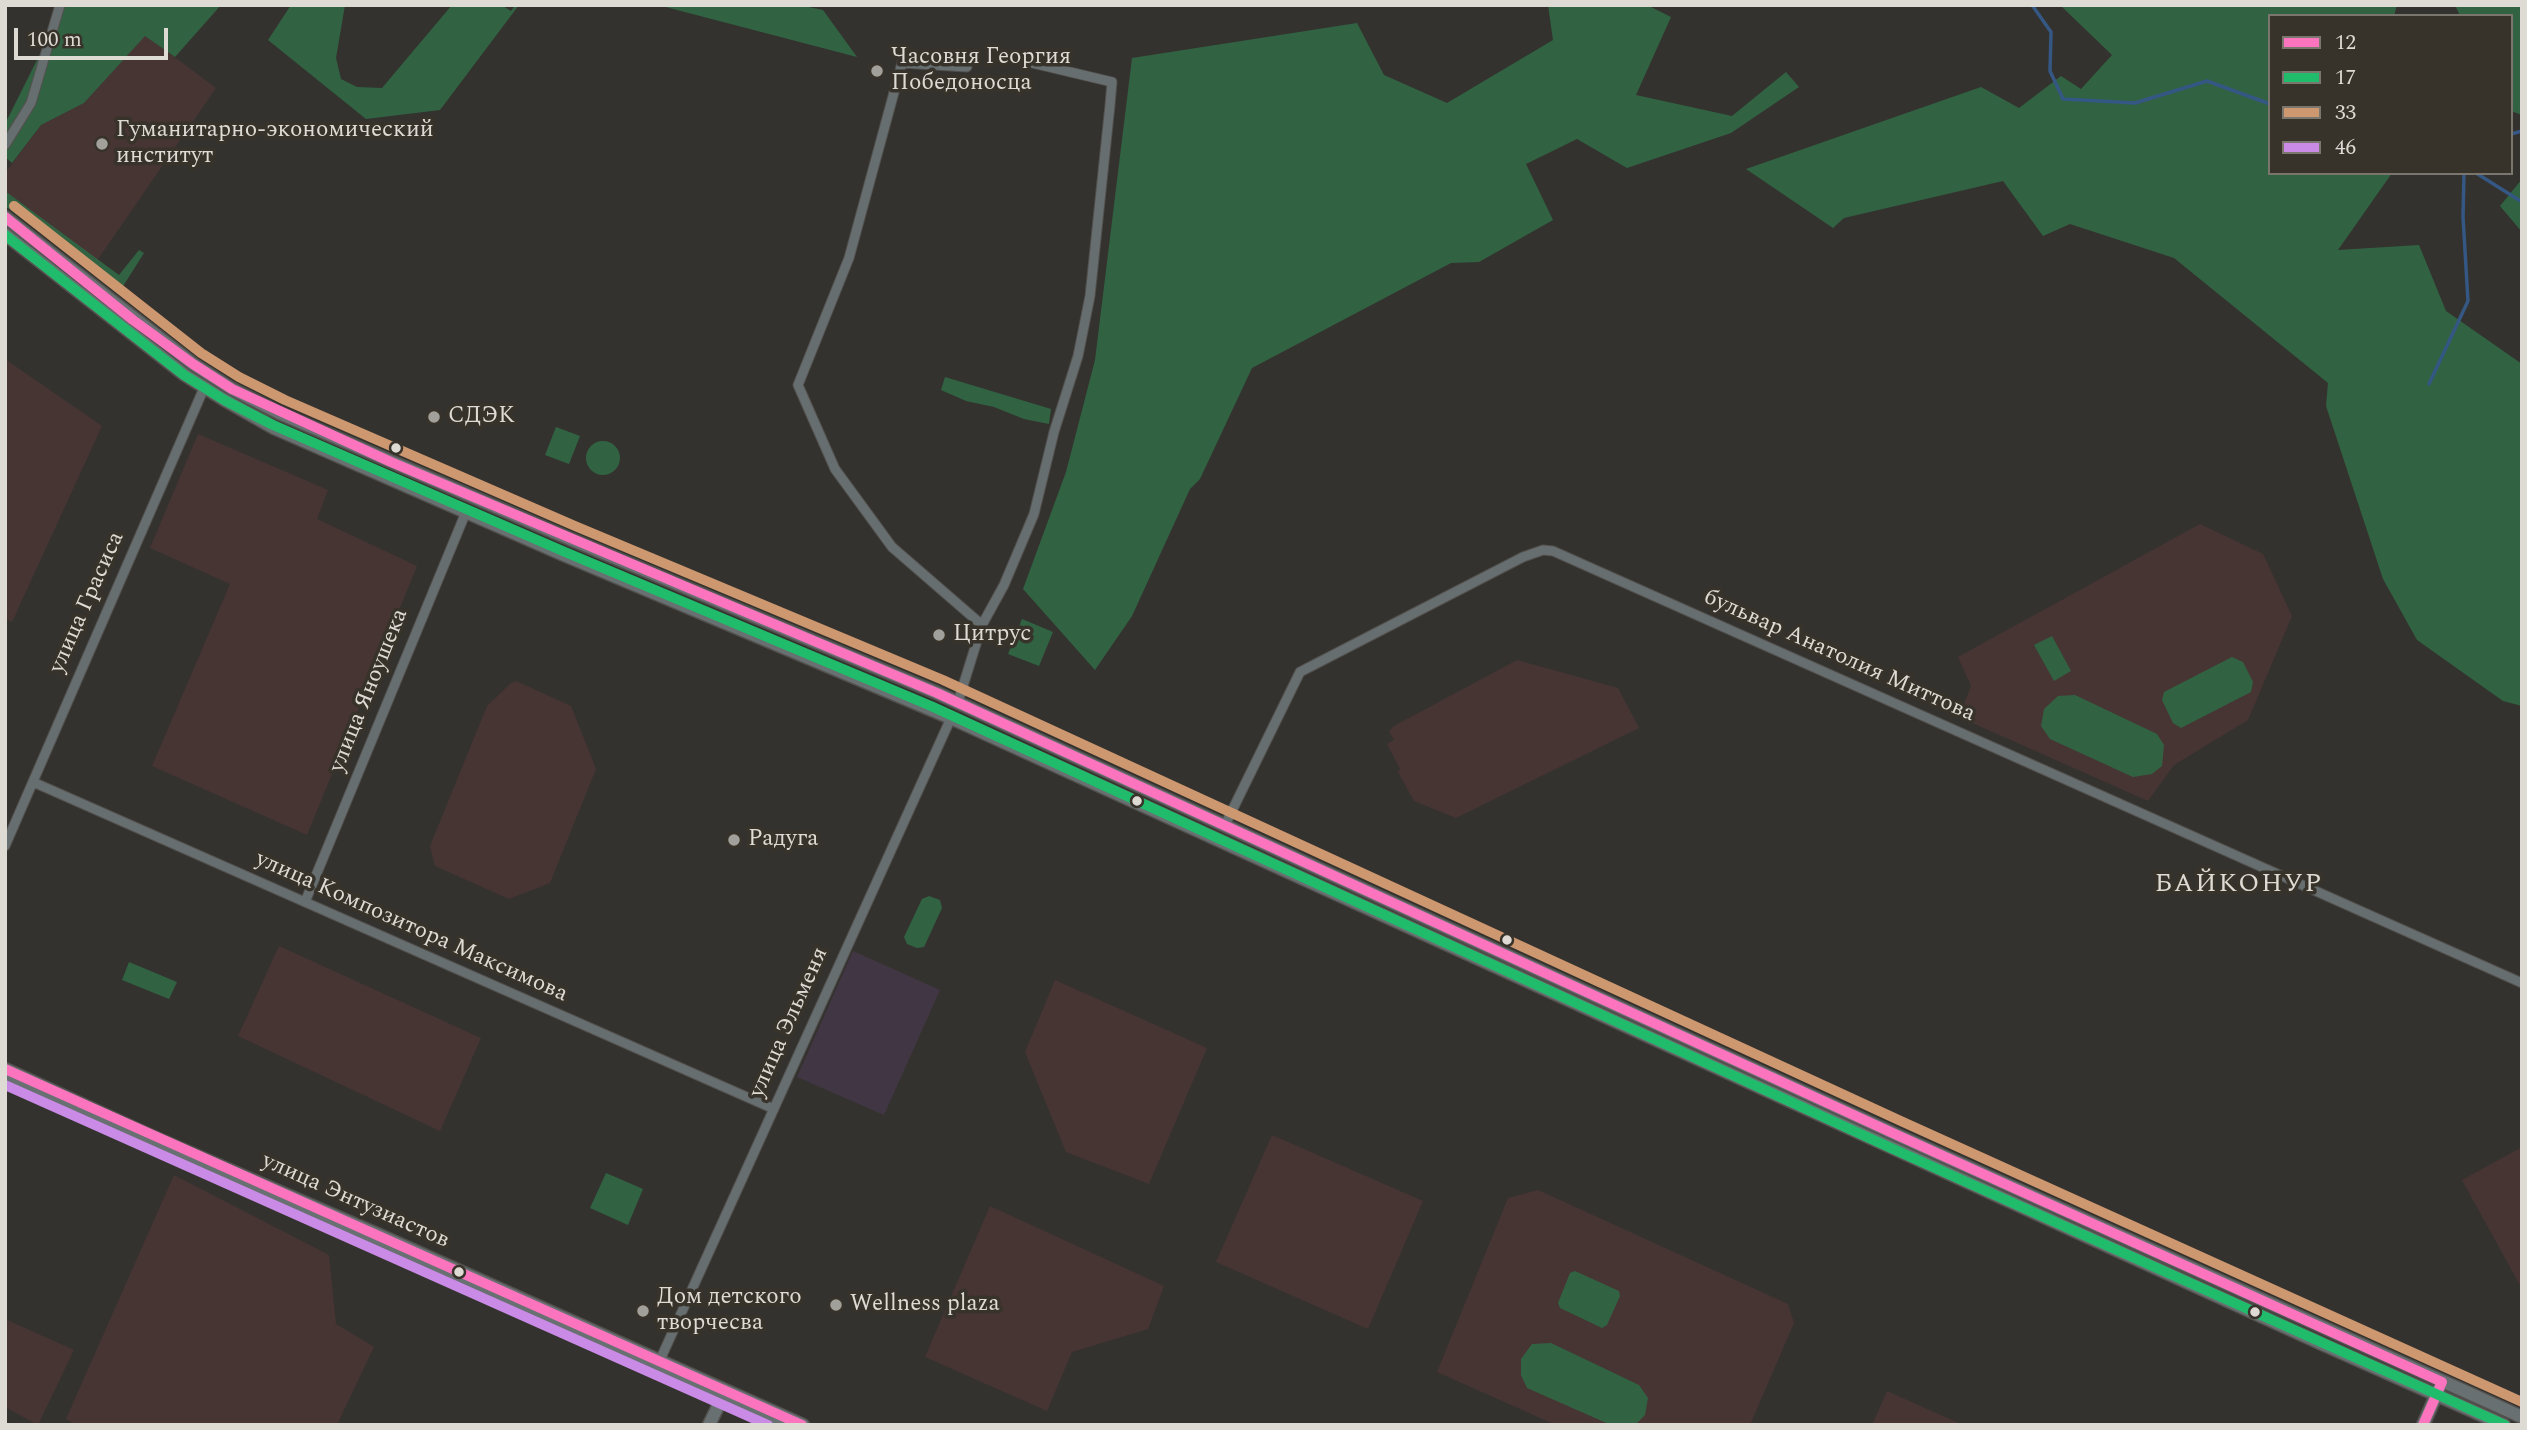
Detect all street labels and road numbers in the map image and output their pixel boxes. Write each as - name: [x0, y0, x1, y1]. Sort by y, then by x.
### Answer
- street label: улица Грасиса: [44, 528, 132, 678]
- street label: бульвар Анатолия Миттова: [1699, 585, 1979, 729]
- street label: улица Яноушека: [325, 605, 415, 777]
- street label: улица Композитора Максимова: [251, 846, 571, 1010]
- street label: улица Эльменя: [745, 944, 835, 1102]
- street label: улица Энтузиастов: [257, 1148, 453, 1256]

